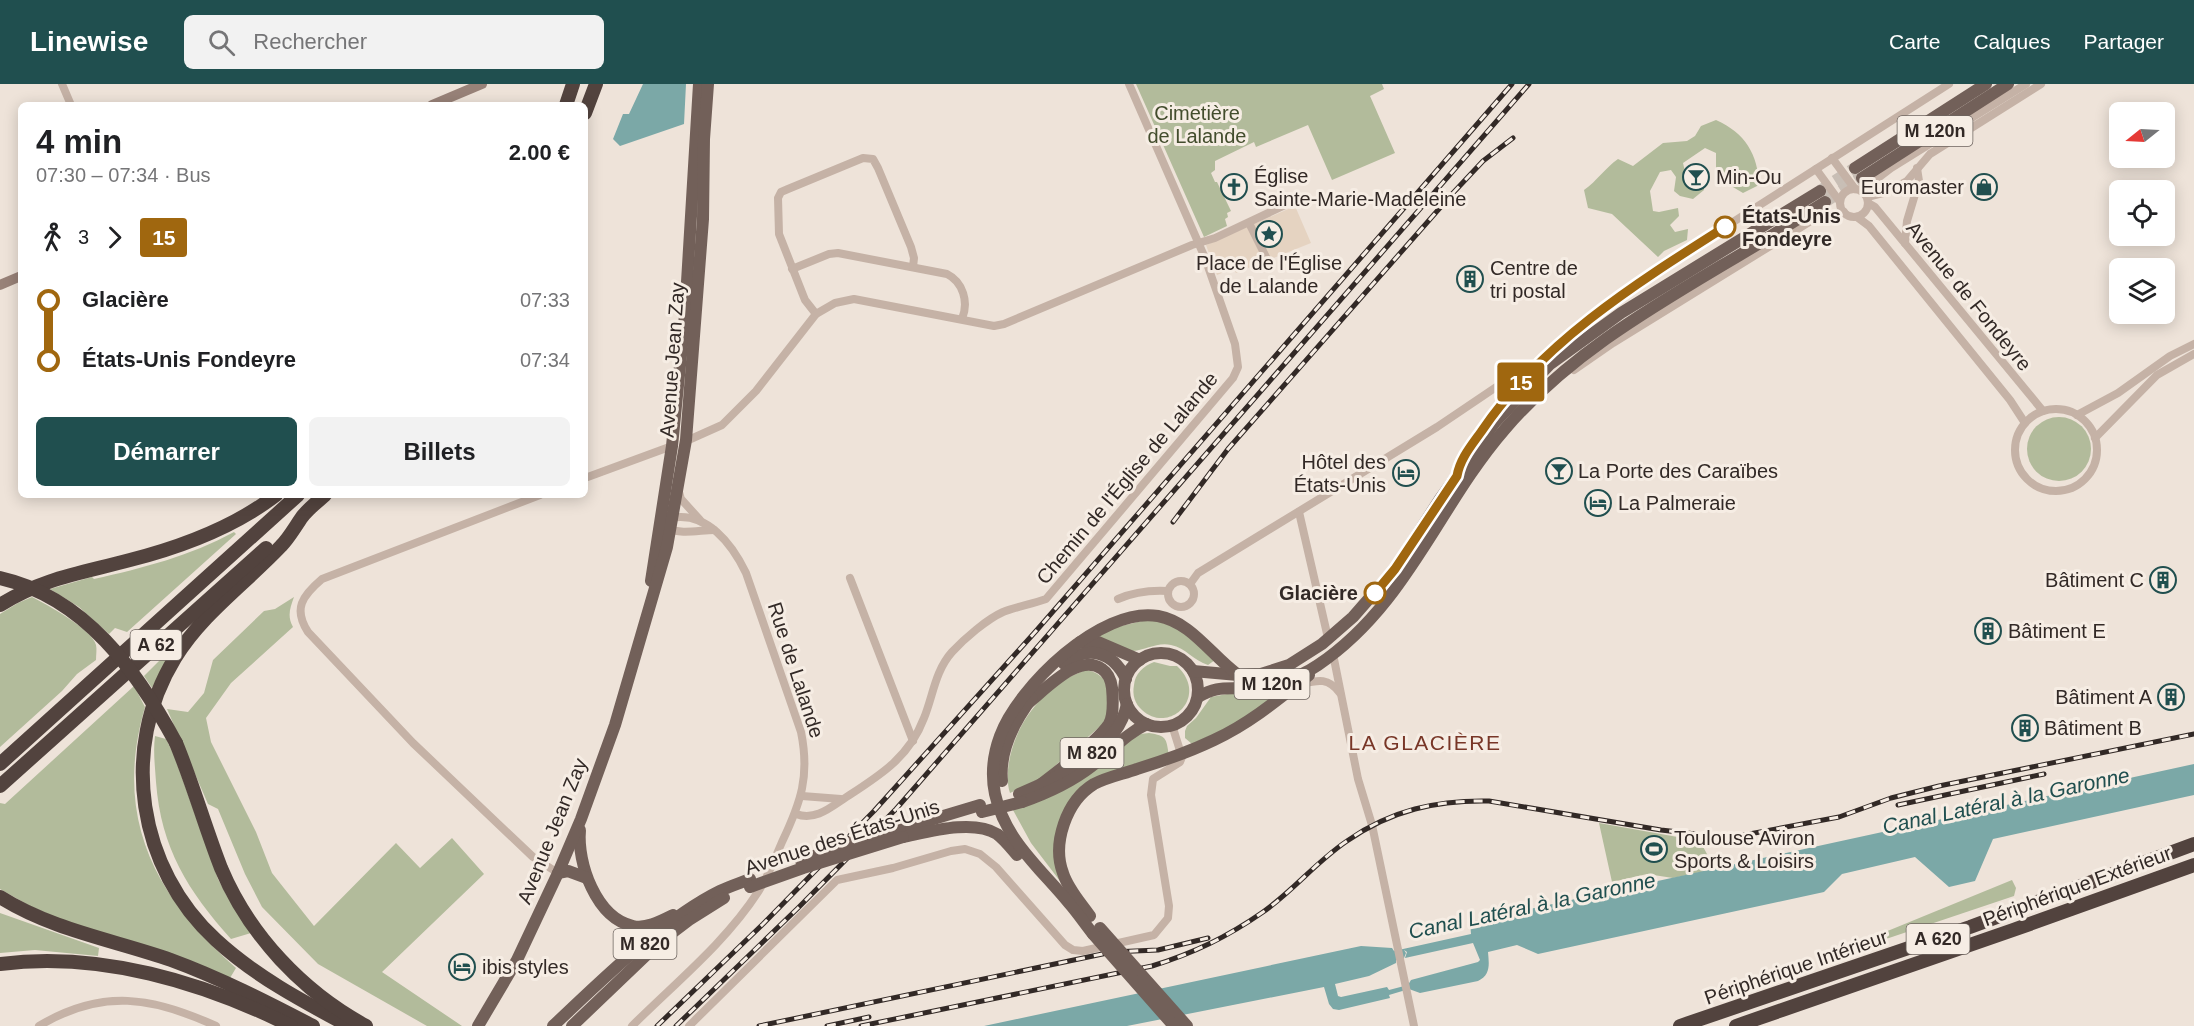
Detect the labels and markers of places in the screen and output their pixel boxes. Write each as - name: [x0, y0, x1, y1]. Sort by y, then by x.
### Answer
- bar icon: Min-Ou: [1681, 162, 1711, 192]
- place label: Église Sainte-Marie-Madeleine: [1254, 165, 1466, 210]
- place label: Min-Ou: [1716, 166, 1782, 188]
- church icon: Église Sainte-Marie-Madeleine: [1219, 172, 1249, 202]
- shop icon: Euromaster: [1969, 172, 1999, 202]
- place label: Euromaster: [1861, 176, 1964, 198]
- place label: États-Unis Fondeyre: [1742, 205, 1841, 250]
- marker: États-Unis Fondeyre: [1714, 216, 1736, 238]
- place icon: Place de l'Église de Lalande: [1254, 219, 1284, 249]
- place label: Place de l'Église de Lalande: [1196, 252, 1342, 297]
- place label: Centre de tri postal: [1490, 257, 1578, 302]
- building icon: Centre de tri postal: [1455, 264, 1485, 294]
- place label: Hôtel des États-Unis: [1294, 451, 1386, 496]
- bar icon: La Porte des Caraïbes: [1544, 456, 1574, 486]
- hotel icon: Hôtel des États-Unis: [1391, 458, 1421, 488]
- place label: La Porte des Caraïbes: [1578, 460, 1778, 482]
- hotel icon: La Palmeraie: [1583, 488, 1613, 518]
- place label: La Palmeraie: [1618, 492, 1736, 514]
- building icon: Bâtiment C: [2148, 565, 2178, 595]
- place label: Bâtiment C: [2045, 569, 2144, 591]
- place label: Glacière: [1279, 582, 1358, 604]
- marker: Glacière: [1364, 582, 1386, 604]
- building icon: Bâtiment E: [1973, 616, 2003, 646]
- place label: Bâtiment E: [2008, 620, 2106, 642]
- building icon: Bâtiment A: [2156, 682, 2186, 712]
- place label: Bâtiment A: [2055, 686, 2153, 708]
- building icon: Bâtiment B: [2010, 713, 2040, 743]
- place label: Bâtiment B: [2044, 717, 2142, 739]
- place label: Toulouse Aviron Sports & Loisirs: [1674, 827, 1815, 872]
- sports icon: Toulouse Aviron Sports & Loisirs: [1639, 834, 1669, 864]
- hotel icon: ibis styles: [447, 952, 477, 982]
- place label: ibis styles: [482, 956, 569, 978]

